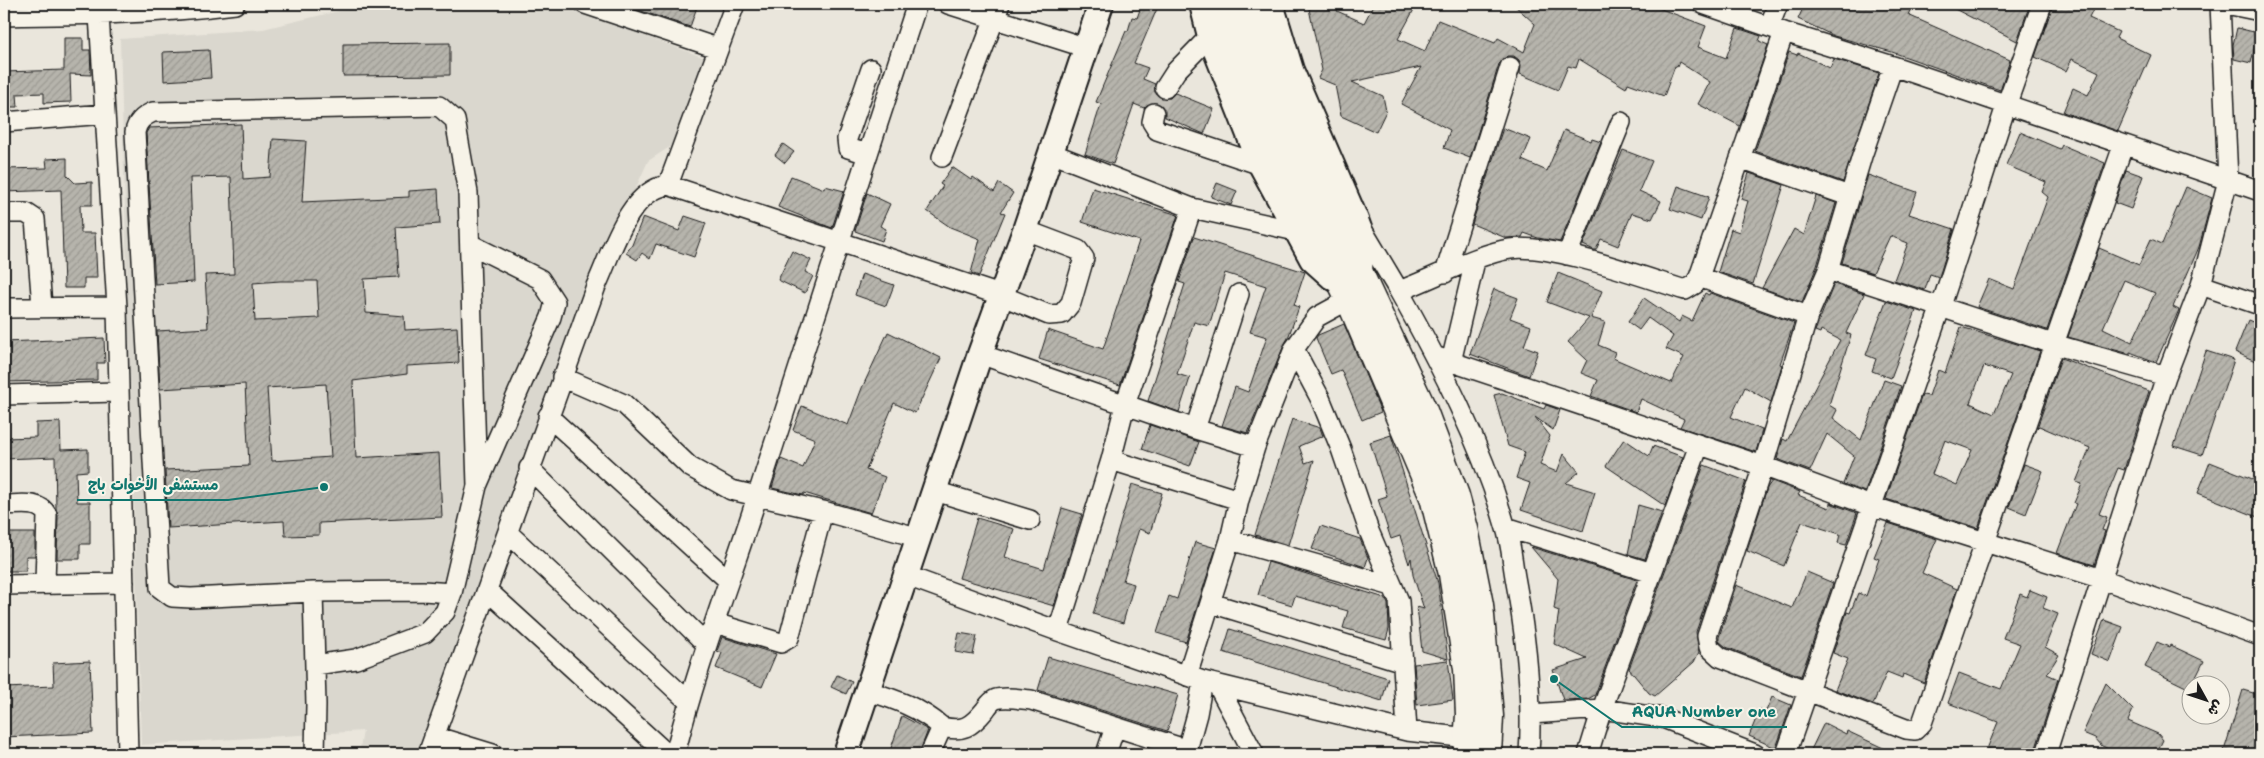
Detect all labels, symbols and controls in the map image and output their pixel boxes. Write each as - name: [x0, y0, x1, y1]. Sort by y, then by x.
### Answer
- callout: مستشفى الأخوات باج: [77, 470, 228, 500]
- text: مستشفى الأخوات باج: [88, 474, 218, 495]
- north arrow: [2182, 676, 2232, 726]
- callout: AQUA Number one: [1622, 697, 1787, 727]
- text: ش: [2204, 697, 2228, 720]
- text: AQUA Number one: [1632, 702, 1776, 722]

